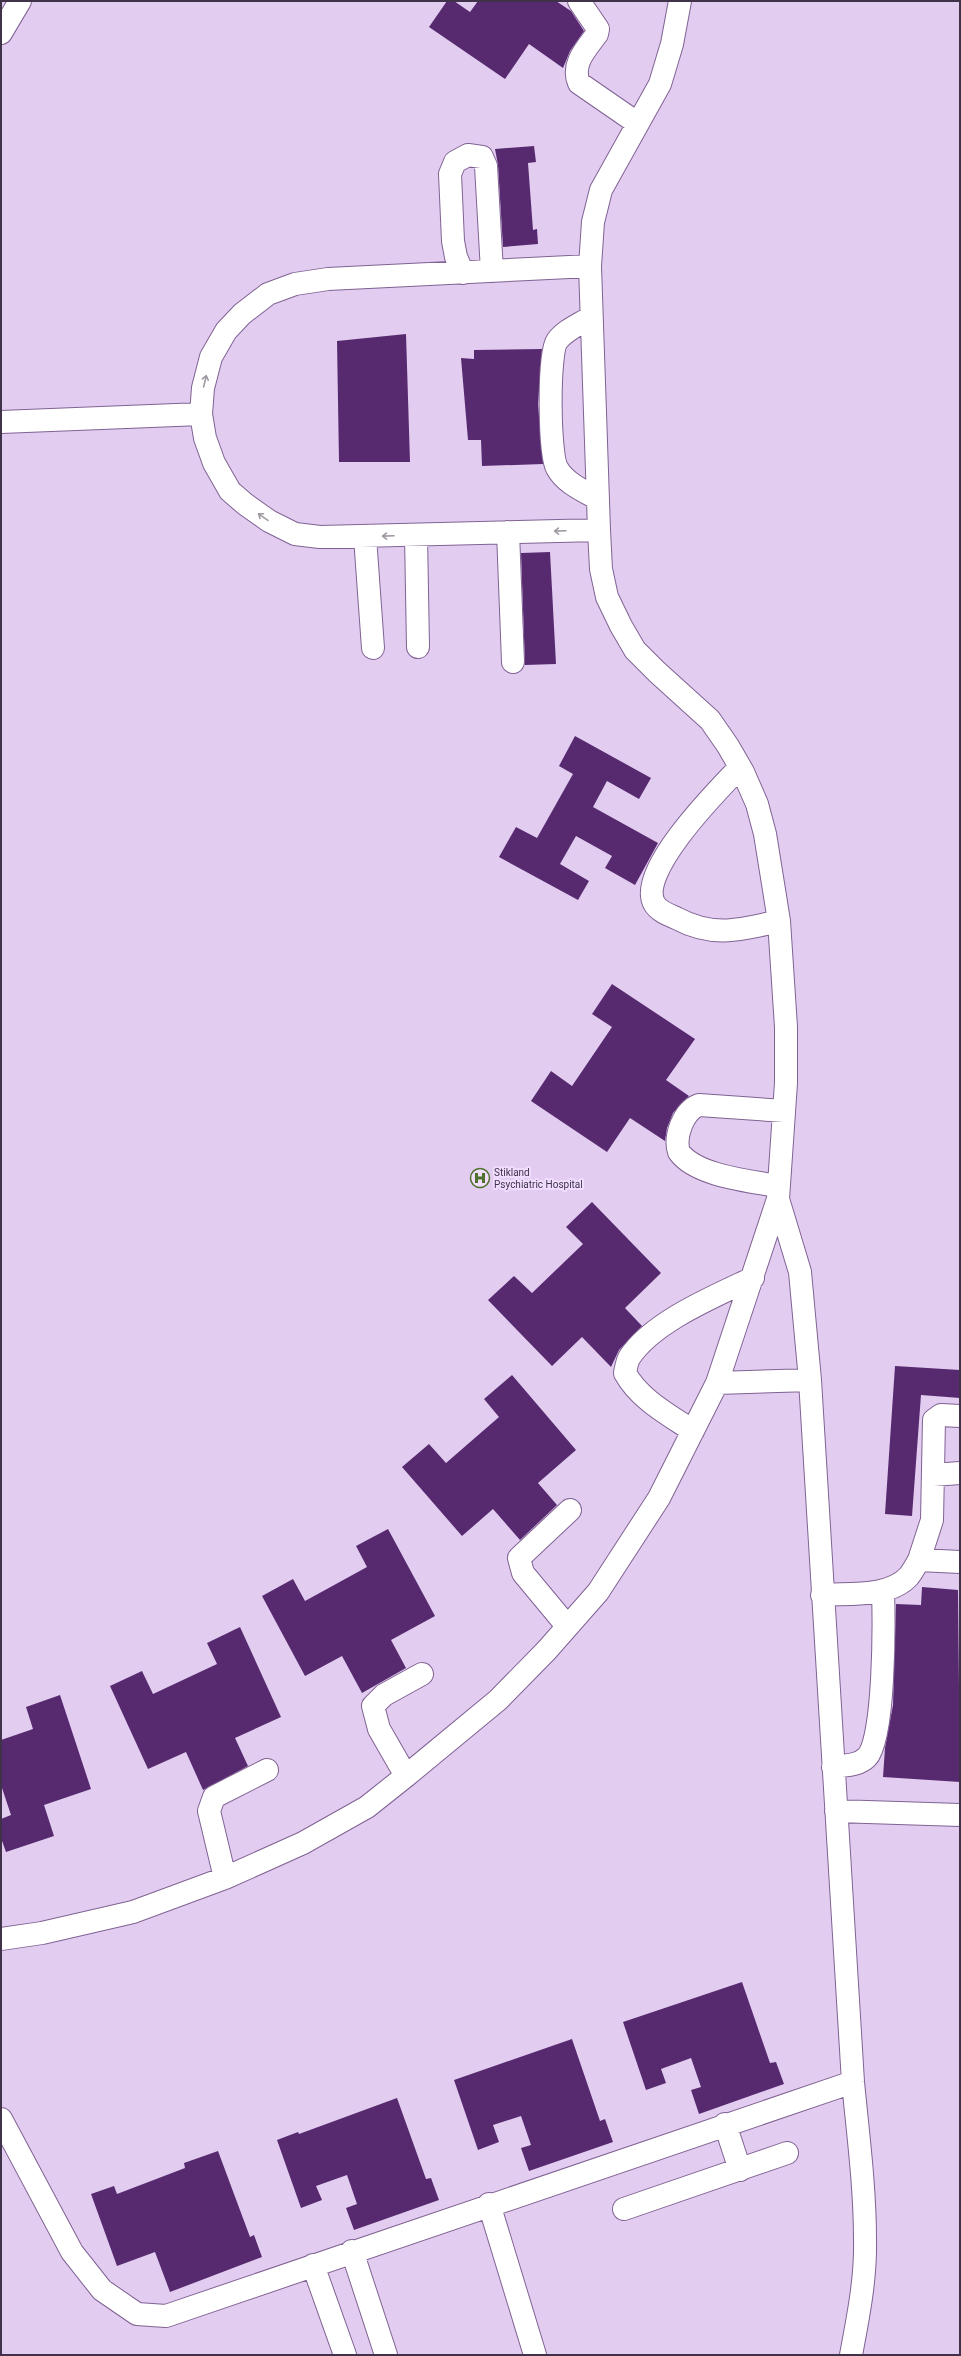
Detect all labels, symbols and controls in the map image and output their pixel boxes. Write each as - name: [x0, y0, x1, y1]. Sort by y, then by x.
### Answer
- one-way arrow: [202, 375, 209, 388]
- one-way arrow: [257, 513, 268, 521]
- one-way arrow: [554, 527, 567, 535]
- one-way arrow: [382, 532, 395, 540]
- hospital icon: Stikland Psychiatric Hospital: [469, 1167, 491, 1189]
- place label: Stikland Psychiatric Hospital: [494, 1167, 583, 1190]

